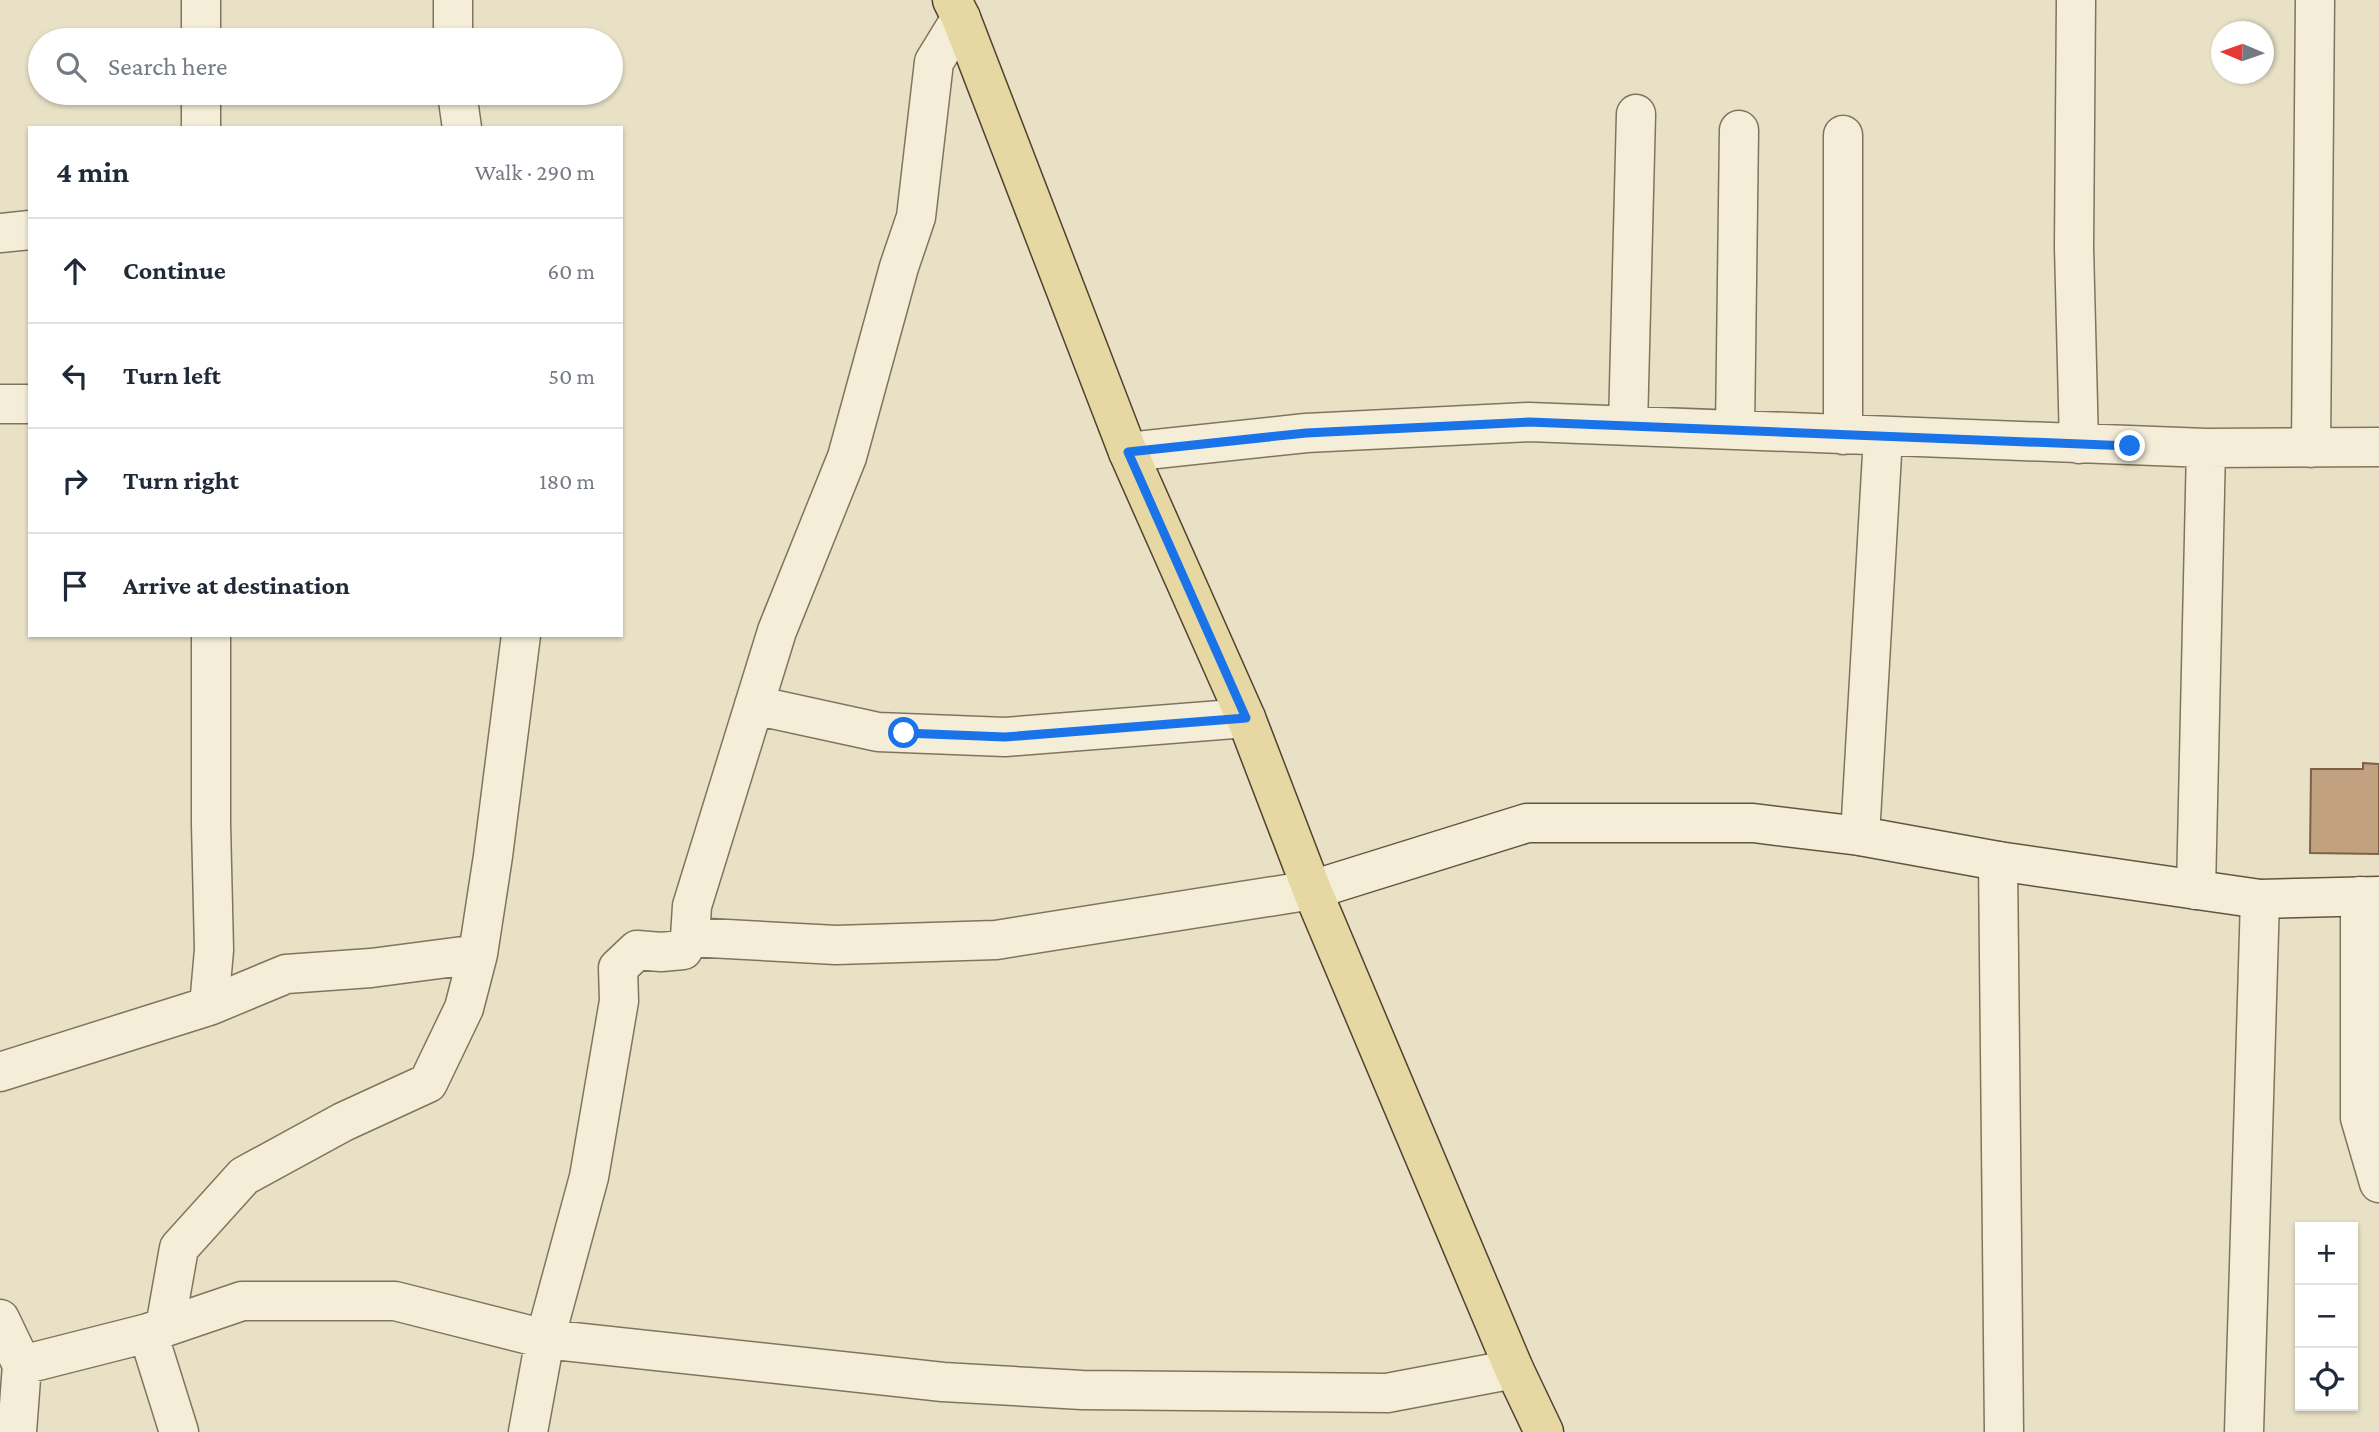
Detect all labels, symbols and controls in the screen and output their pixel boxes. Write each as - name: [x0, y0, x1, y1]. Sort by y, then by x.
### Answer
- north arrow: [2211, 21, 2274, 84]
- search box: [28, 28, 623, 105]
- icon: search: [52, 48, 90, 86]
- text: Search here: [108, 52, 227, 81]
- text: 4 min: [56, 155, 129, 188]
- text: Walk · 290 m: [475, 159, 595, 185]
- icon: ahead: [56, 252, 94, 290]
- text: Continue: [123, 256, 226, 285]
- text: 60 m: [548, 258, 595, 284]
- icon: left: [56, 357, 94, 395]
- text: Turn left: [123, 361, 221, 390]
- text: 50 m: [548, 363, 595, 389]
- route end: [2114, 430, 2145, 461]
- icon: right: [56, 462, 94, 500]
- text: Turn right: [123, 466, 239, 495]
- text: 180 m: [539, 468, 595, 494]
- icon: arrive: [56, 567, 94, 605]
- text: Arrive at destination: [123, 571, 350, 600]
- route start: [888, 717, 919, 748]
- map controls: [2295, 1222, 2358, 1411]
- button: +: [2295, 1222, 2358, 1285]
- button: −: [2295, 1285, 2358, 1348]
- button: locate: [2295, 1348, 2358, 1411]

